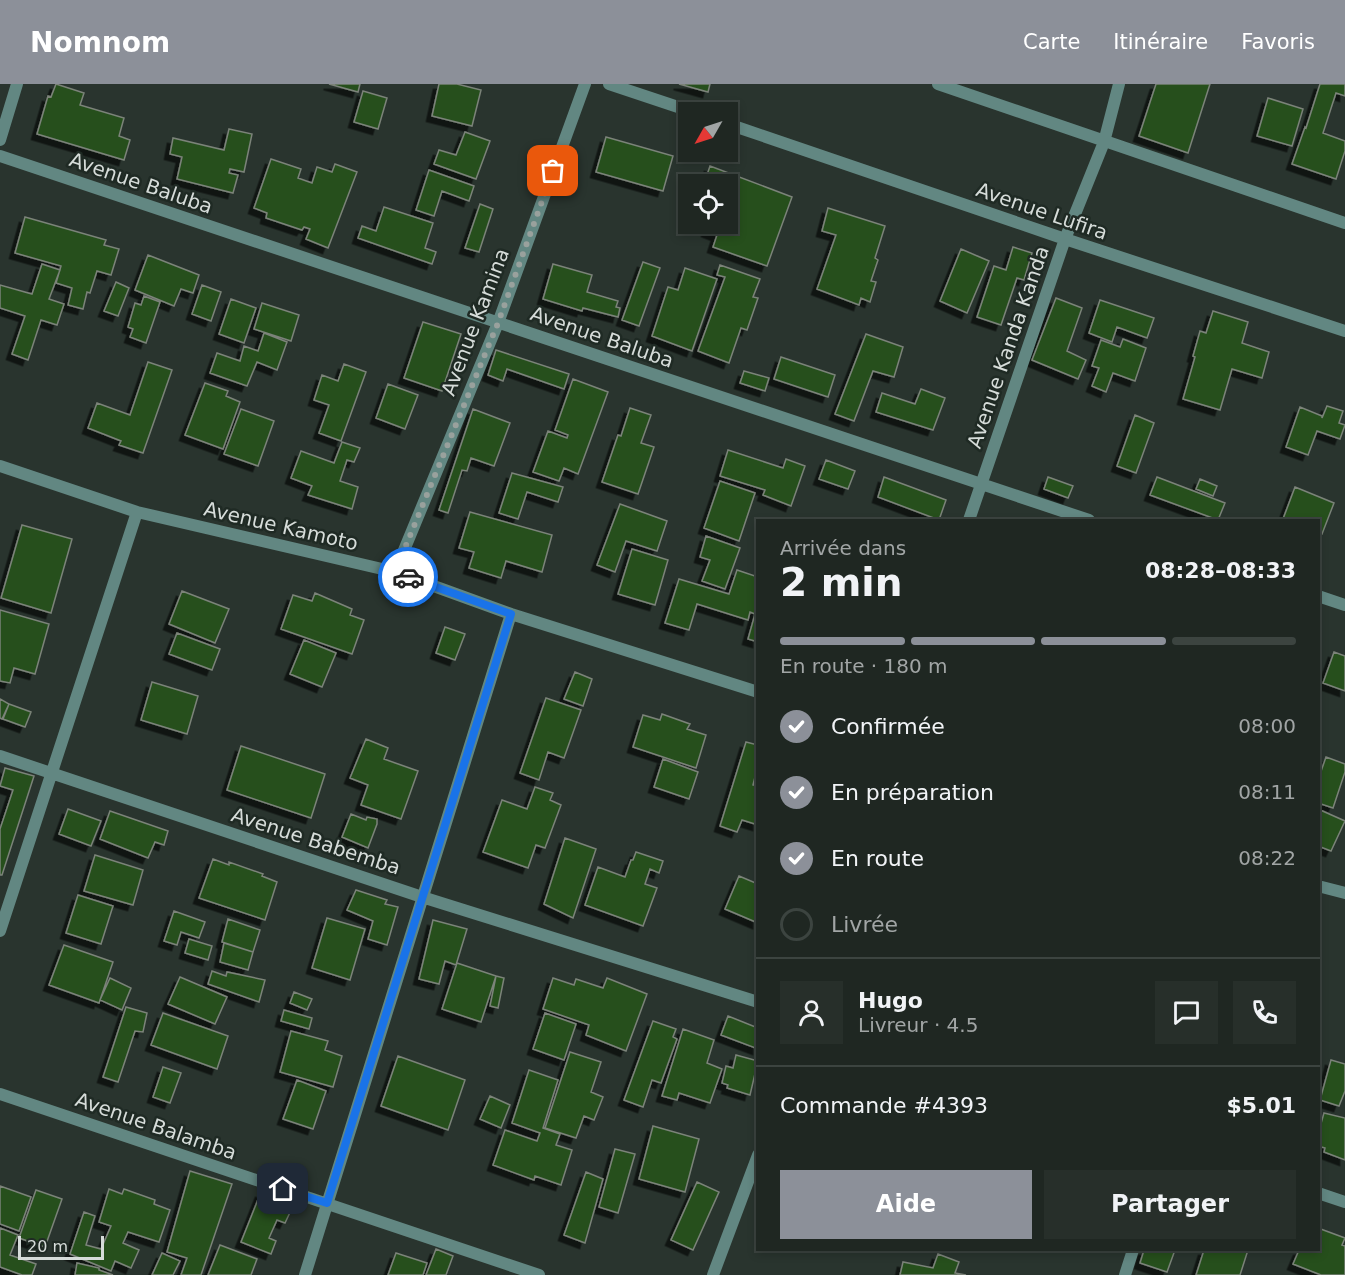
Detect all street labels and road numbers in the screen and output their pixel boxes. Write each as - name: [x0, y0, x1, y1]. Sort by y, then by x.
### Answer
- street label: Avenue Baluba: [66, 147, 216, 219]
- street label: Avenue Lufira: [973, 177, 1111, 245]
- street label: Avenue Kanda Kanda: [962, 243, 1054, 451]
- street label: Avenue Kamina: [436, 245, 514, 399]
- street label: Avenue Baluba: [527, 301, 677, 373]
- street label: Avenue Kamoto: [202, 497, 360, 555]
- street label: Avenue Babemba: [229, 802, 403, 880]
- street label: Avenue Balamba: [72, 1087, 240, 1165]

